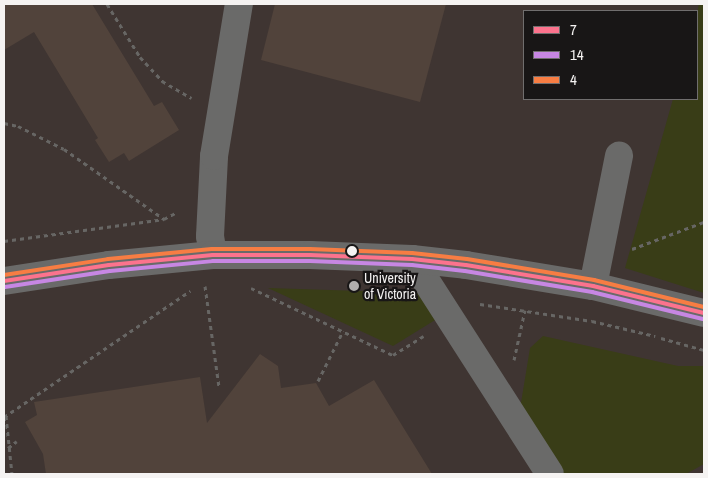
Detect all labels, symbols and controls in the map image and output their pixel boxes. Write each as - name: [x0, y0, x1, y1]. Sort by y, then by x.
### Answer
- legend: [523, 10, 698, 100]
- text: 7: [570, 19, 577, 40]
- text: 14: [570, 44, 584, 65]
- text: 4: [570, 69, 577, 90]
- unlabelled marker: [347, 246, 357, 256]
- place label: University of Victoria: [364, 270, 416, 302]
- marker: University of Victoria: [348, 280, 360, 292]

